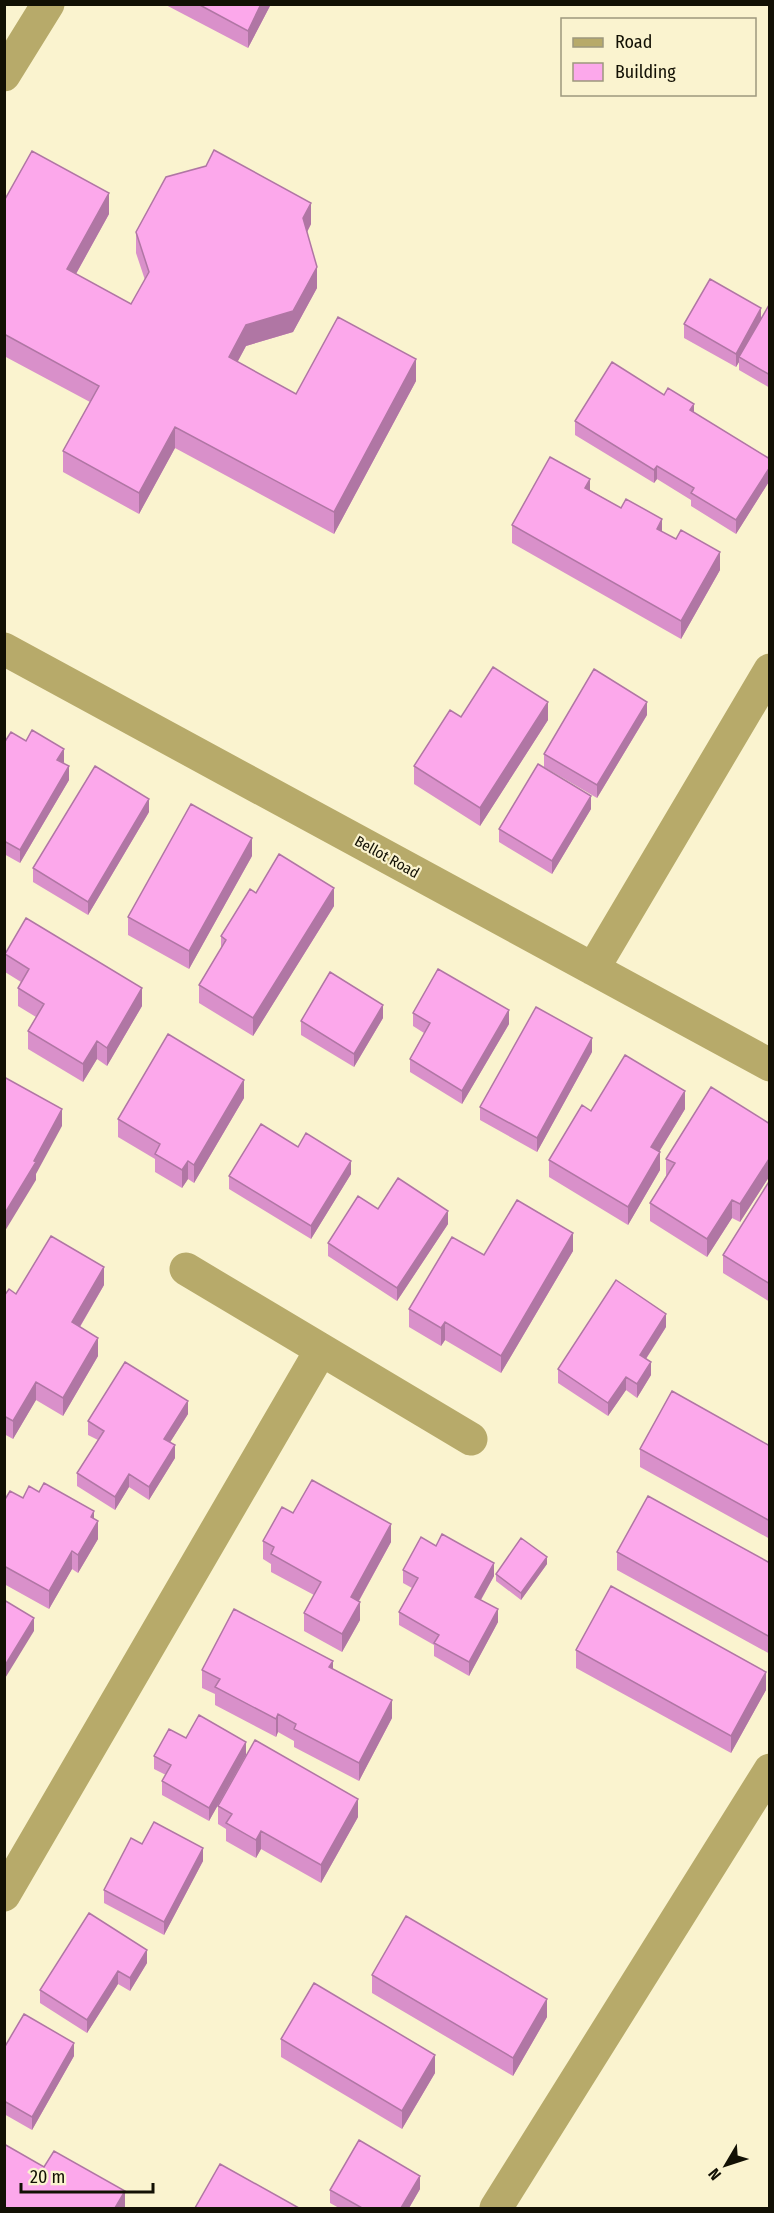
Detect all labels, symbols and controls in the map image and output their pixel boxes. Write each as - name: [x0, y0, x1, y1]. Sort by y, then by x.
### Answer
- legend: [561, 18, 756, 96]
- text: Road: [615, 31, 652, 53]
- text: Building: [615, 61, 676, 83]
- street label: Bellot Road: [352, 832, 422, 882]
- north arrow: [696, 2135, 756, 2195]
- scale bar: [21, 2156, 153, 2194]
- text: N: [704, 2164, 725, 2184]
- text: 20 m: [30, 2166, 65, 2188]

